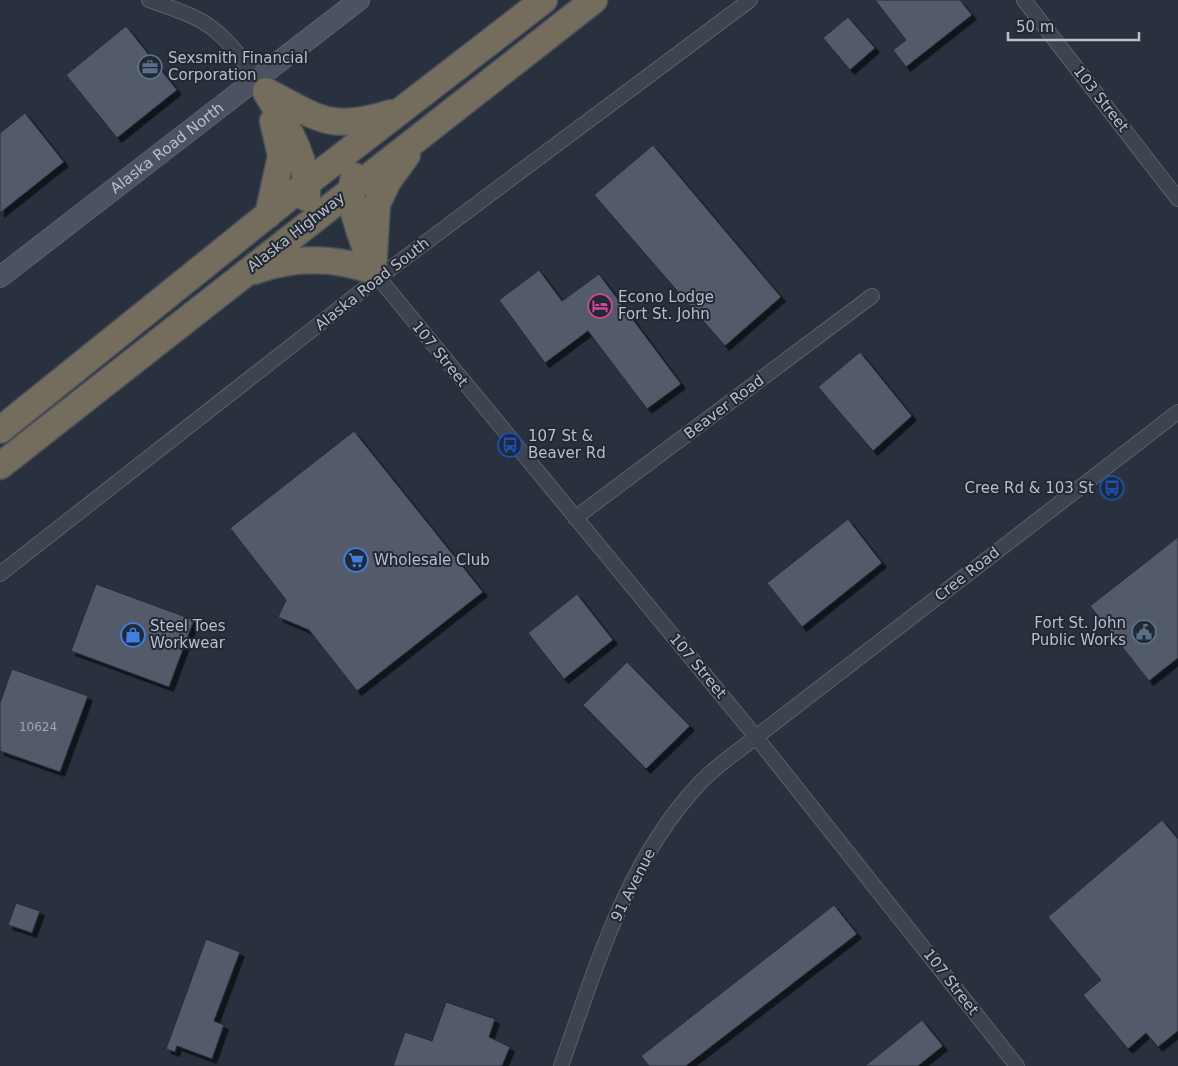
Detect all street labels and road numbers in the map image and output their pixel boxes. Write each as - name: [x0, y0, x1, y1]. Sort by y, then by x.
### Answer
- street label: 103 Street: [1070, 62, 1132, 136]
- street label: Alaska Road North: [107, 99, 227, 197]
- street label: Alaska Highway: [244, 188, 348, 276]
- street label: Alaska Road South: [311, 234, 433, 334]
- street label: 107 Street: [408, 318, 472, 390]
- street label: Beaver Road: [680, 371, 768, 443]
- street label: Cree Road: [931, 543, 1003, 605]
- street label: 107 Street: [666, 630, 730, 702]
- street label: 91 Avenue: [607, 845, 659, 925]
- street label: 107 Street: [920, 945, 982, 1019]

